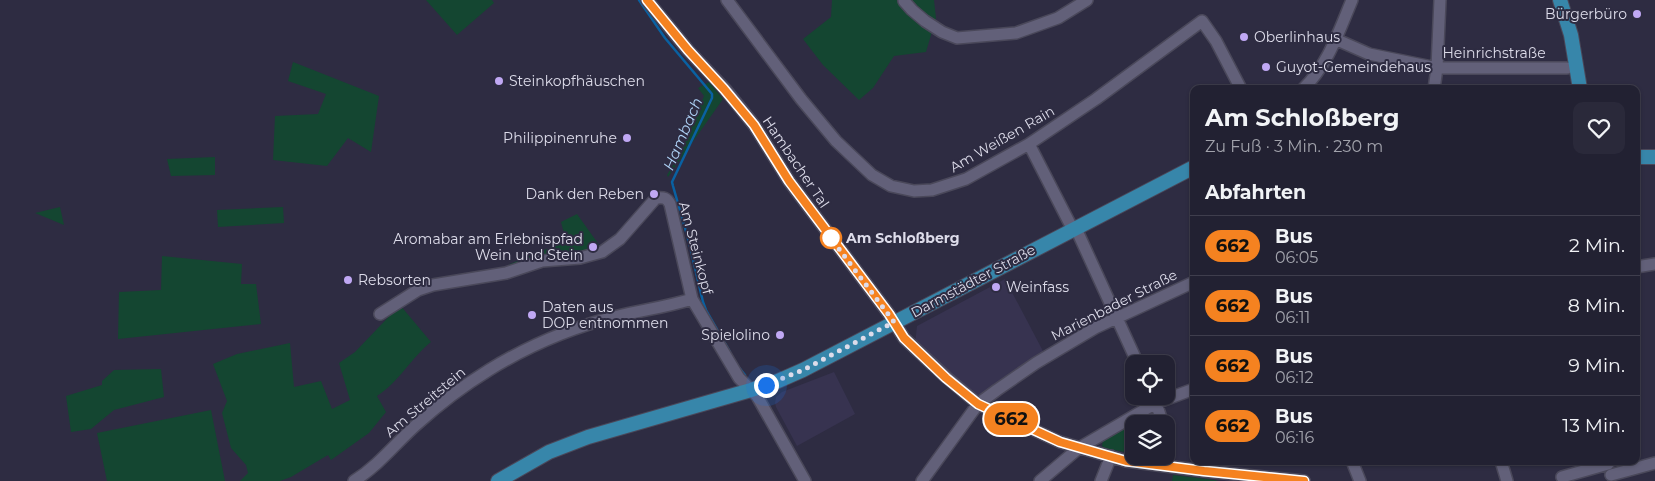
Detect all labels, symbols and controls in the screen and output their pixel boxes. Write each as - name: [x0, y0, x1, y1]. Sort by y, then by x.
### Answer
- place label: Bürgerbüro: [1545, 5, 1627, 23]
- marker: Bürgerbüro: [1631, 8, 1643, 20]
- place label: Oberlinhaus: [1254, 28, 1340, 46]
- marker: Oberlinhaus: [1238, 31, 1250, 43]
- street label: Heinrichstraße: [1442, 44, 1546, 62]
- place label: Guyot-Gemeindehaus: [1276, 58, 1431, 76]
- marker: Guyot-Gemeindehaus: [1260, 61, 1272, 73]
- place label: Steinkopfhäuschen: [509, 72, 645, 90]
- marker: Steinkopfhäuschen: [493, 75, 505, 87]
- water label: Hambach: [659, 95, 706, 173]
- street label: Am Weißen Rain: [946, 102, 1058, 176]
- button: heart: [1573, 102, 1625, 154]
- text: Am Schloßberg: [1205, 103, 1400, 132]
- street label: Hambacher Tal: [759, 113, 833, 211]
- place label: Philippinenruhe: [503, 129, 617, 147]
- marker: Philippinenruhe: [621, 132, 633, 144]
- text: Zu Fuß · 3 Min. · 230 m: [1205, 137, 1383, 156]
- text: Abfahrten: [1205, 181, 1306, 204]
- place label: Dank den Reben: [526, 185, 644, 203]
- marker: Dank den Reben: [648, 188, 660, 200]
- street label: Am Steinkopf: [675, 200, 717, 298]
- text: Bus: [1275, 225, 1313, 248]
- marker: Am Schloßberg: [820, 227, 842, 249]
- place label: Am Schloßberg: [845, 229, 960, 247]
- place label: Aromabar am Erlebnispfad Wein und Stein: [393, 230, 583, 264]
- text: 2 Min.: [1569, 234, 1625, 257]
- text: 662: [1216, 235, 1249, 257]
- marker: Aromabar am Erlebnispfad Wein und Stein: [587, 241, 599, 253]
- street label: Darmstädter Straße: [908, 241, 1038, 321]
- text: 06:05: [1275, 248, 1318, 267]
- street label: Marienbader Straße: [1048, 265, 1180, 345]
- place label: Rebsorten: [358, 271, 431, 289]
- marker: Rebsorten: [342, 274, 354, 286]
- place label: Weinfass: [1006, 278, 1069, 296]
- marker: Weinfass: [990, 281, 1002, 293]
- text: Bus: [1275, 285, 1313, 308]
- text: 8 Min.: [1568, 294, 1625, 317]
- text: 662: [1216, 295, 1249, 317]
- place label: Daten aus DOP entnommen: [542, 298, 669, 332]
- text: 06:11: [1275, 308, 1310, 327]
- marker: Daten aus DOP entnommen: [526, 309, 538, 321]
- place label: Spielolino: [701, 326, 770, 344]
- marker: Spielolino: [774, 329, 786, 341]
- text: Bus: [1275, 345, 1313, 368]
- text: 9 Min.: [1568, 354, 1625, 377]
- map controls: [1125, 355, 1175, 465]
- button: locate: [1125, 355, 1175, 405]
- text: 662: [1216, 355, 1249, 377]
- street label: Am Streitstein: [381, 363, 469, 441]
- text: 06:12: [1275, 368, 1314, 387]
- your location: [754, 373, 779, 398]
- line badge: 662: [982, 403, 1040, 435]
- text: Bus: [1275, 405, 1313, 428]
- text: 662: [994, 408, 1028, 430]
- text: 13 Min.: [1562, 414, 1625, 437]
- button: layers: [1125, 415, 1175, 465]
- text: 662: [1216, 415, 1249, 437]
- text: 06:16: [1275, 428, 1314, 447]

